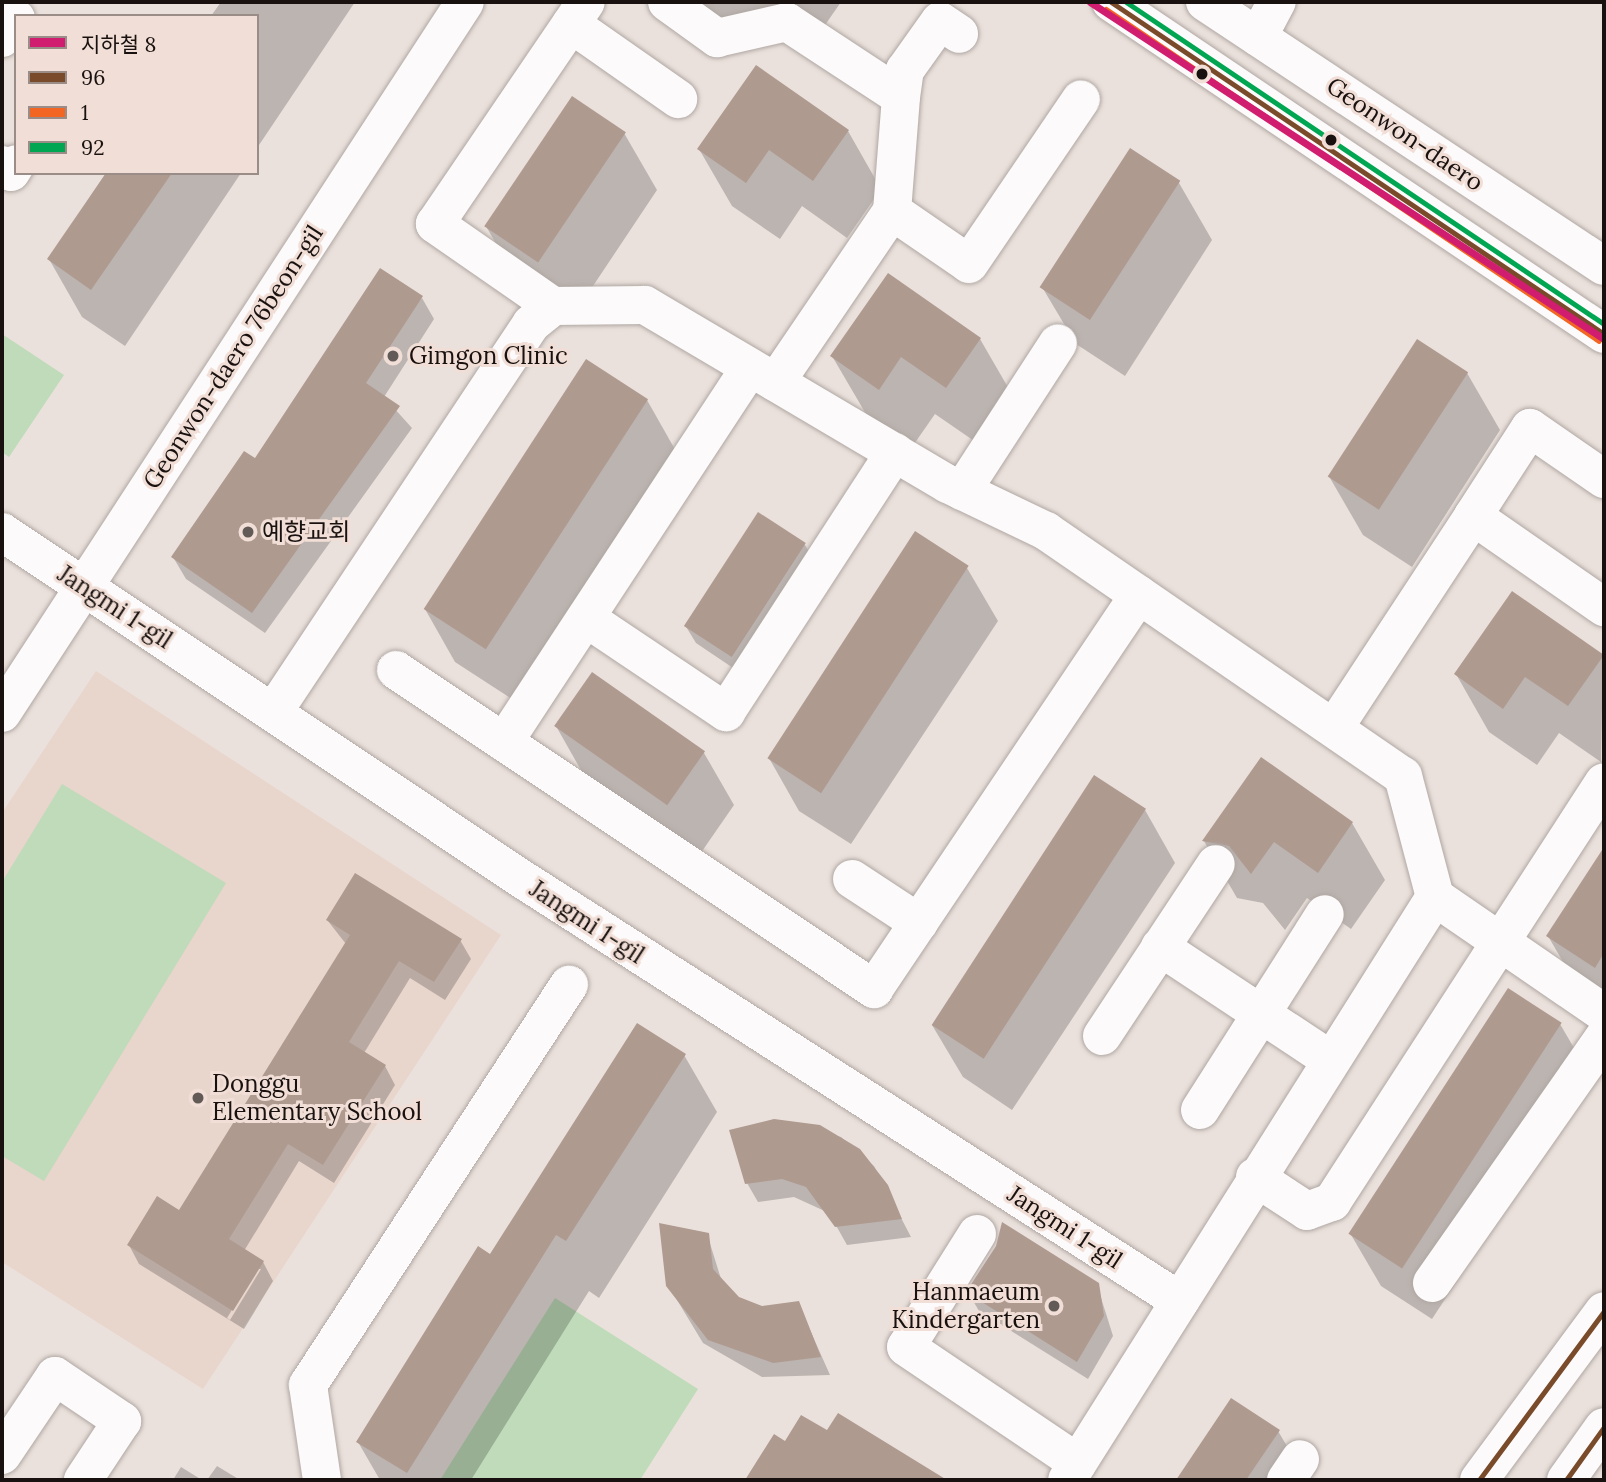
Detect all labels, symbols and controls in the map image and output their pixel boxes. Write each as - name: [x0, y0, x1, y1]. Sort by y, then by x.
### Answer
- legend: [14, 14, 259, 175]
- text: 지하철 8: [81, 31, 156, 58]
- text: 96: [81, 64, 105, 91]
- unlabelled marker: [1195, 67, 1209, 81]
- street label: Geonwon-daero: [1321, 71, 1489, 197]
- text: 1: [81, 99, 89, 126]
- unlabelled marker: [1324, 133, 1338, 147]
- text: 92: [81, 134, 104, 161]
- street label: Geonwon-daero 76beon-gil: [137, 220, 329, 494]
- place label: Gimgon Clinic: [409, 342, 568, 370]
- marker: Gimgon Clinic: [383, 346, 403, 366]
- place label: 예향교회: [262, 518, 350, 546]
- marker: 예향교회: [240, 524, 256, 540]
- street label: Jangmi 1-gil: [52, 559, 178, 655]
- street label: Jangmi 1-gil: [524, 874, 650, 970]
- place label: Donggu Elementary School: [212, 1070, 422, 1126]
- marker: Donggu Elementary School: [190, 1090, 206, 1106]
- street label: Jangmi 1-gil: [1002, 1179, 1128, 1275]
- place label: Hanmaeum Kindergarten: [892, 1278, 1040, 1334]
- marker: Hanmaeum Kindergarten: [1046, 1298, 1062, 1314]

